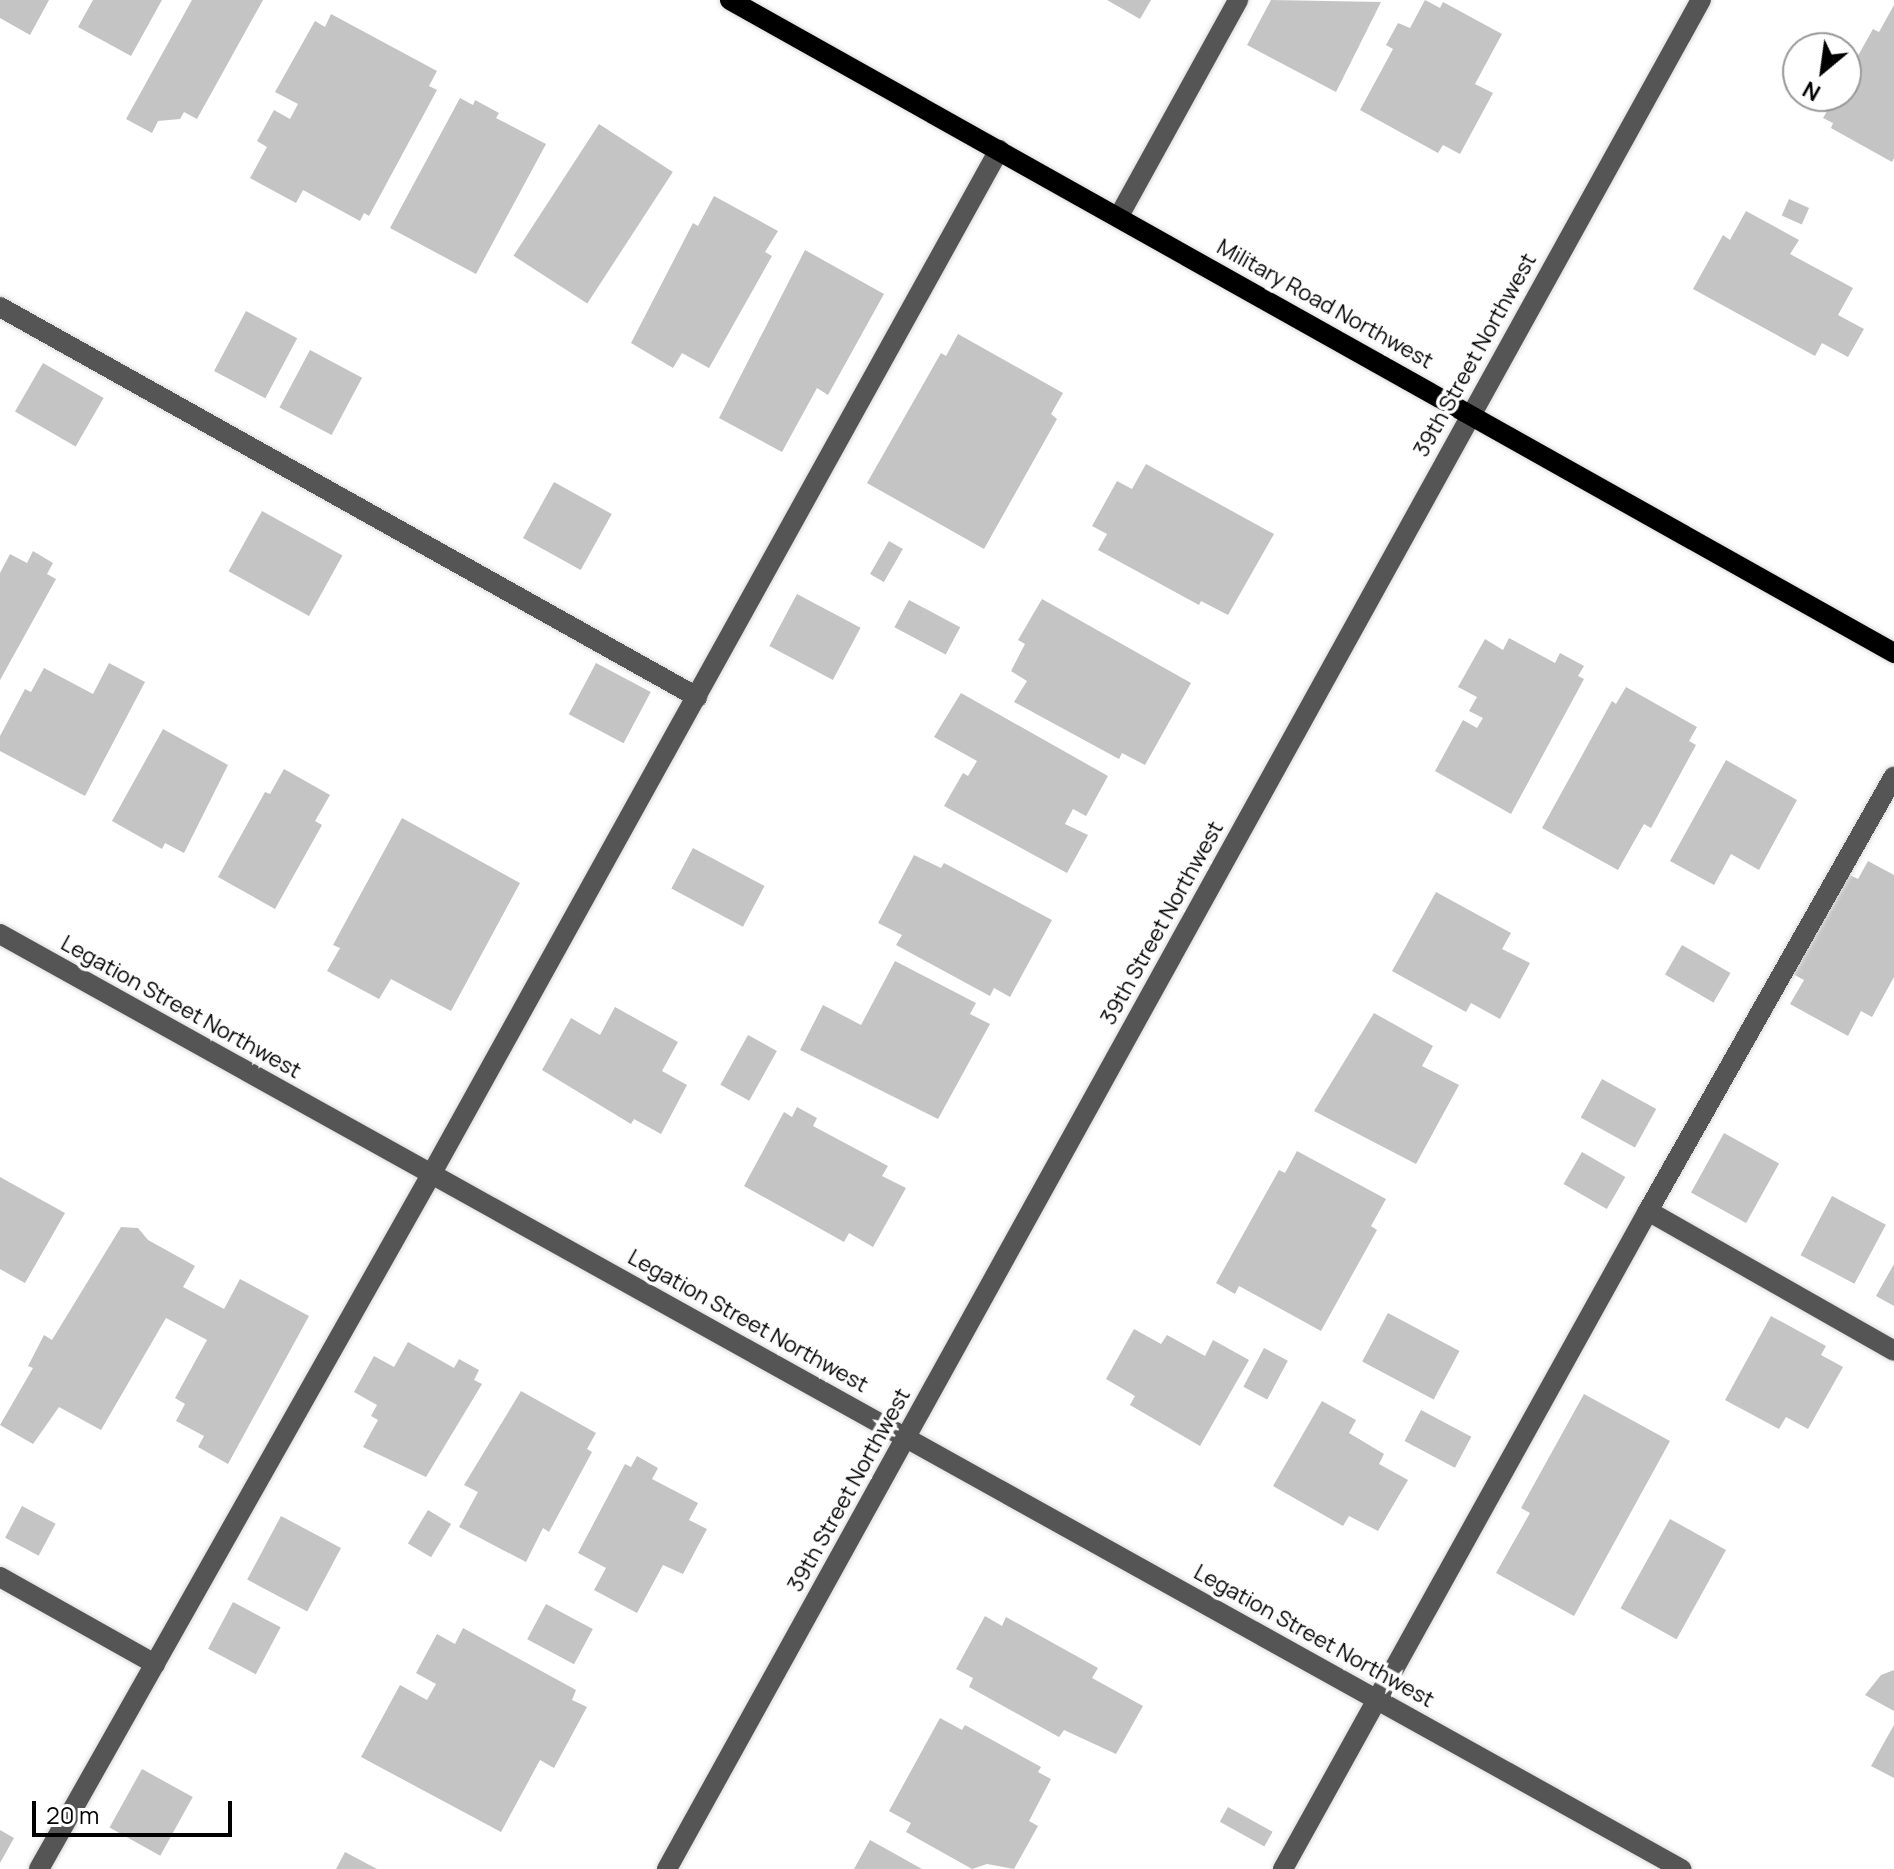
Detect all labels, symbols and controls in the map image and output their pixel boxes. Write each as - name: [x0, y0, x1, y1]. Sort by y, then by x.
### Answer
- north arrow: [1782, 32, 1862, 112]
- text: N: [1797, 74, 1826, 108]
- street label: Military Road Northwest: [1212, 234, 1438, 374]
- street label: 39th Street Northwest: [1408, 249, 1542, 461]
- street label: 39th Street Northwest: [1095, 817, 1229, 1029]
- street label: Legation Street Northwest: [56, 930, 306, 1084]
- street label: Legation Street Northwest: [623, 1244, 873, 1398]
- street label: 39th Street Northwest: [782, 1384, 916, 1596]
- street label: Legation Street Northwest: [1189, 1559, 1439, 1713]
- scale bar: [36, 1785, 236, 1835]
- text: 20 m: [46, 1798, 99, 1831]

